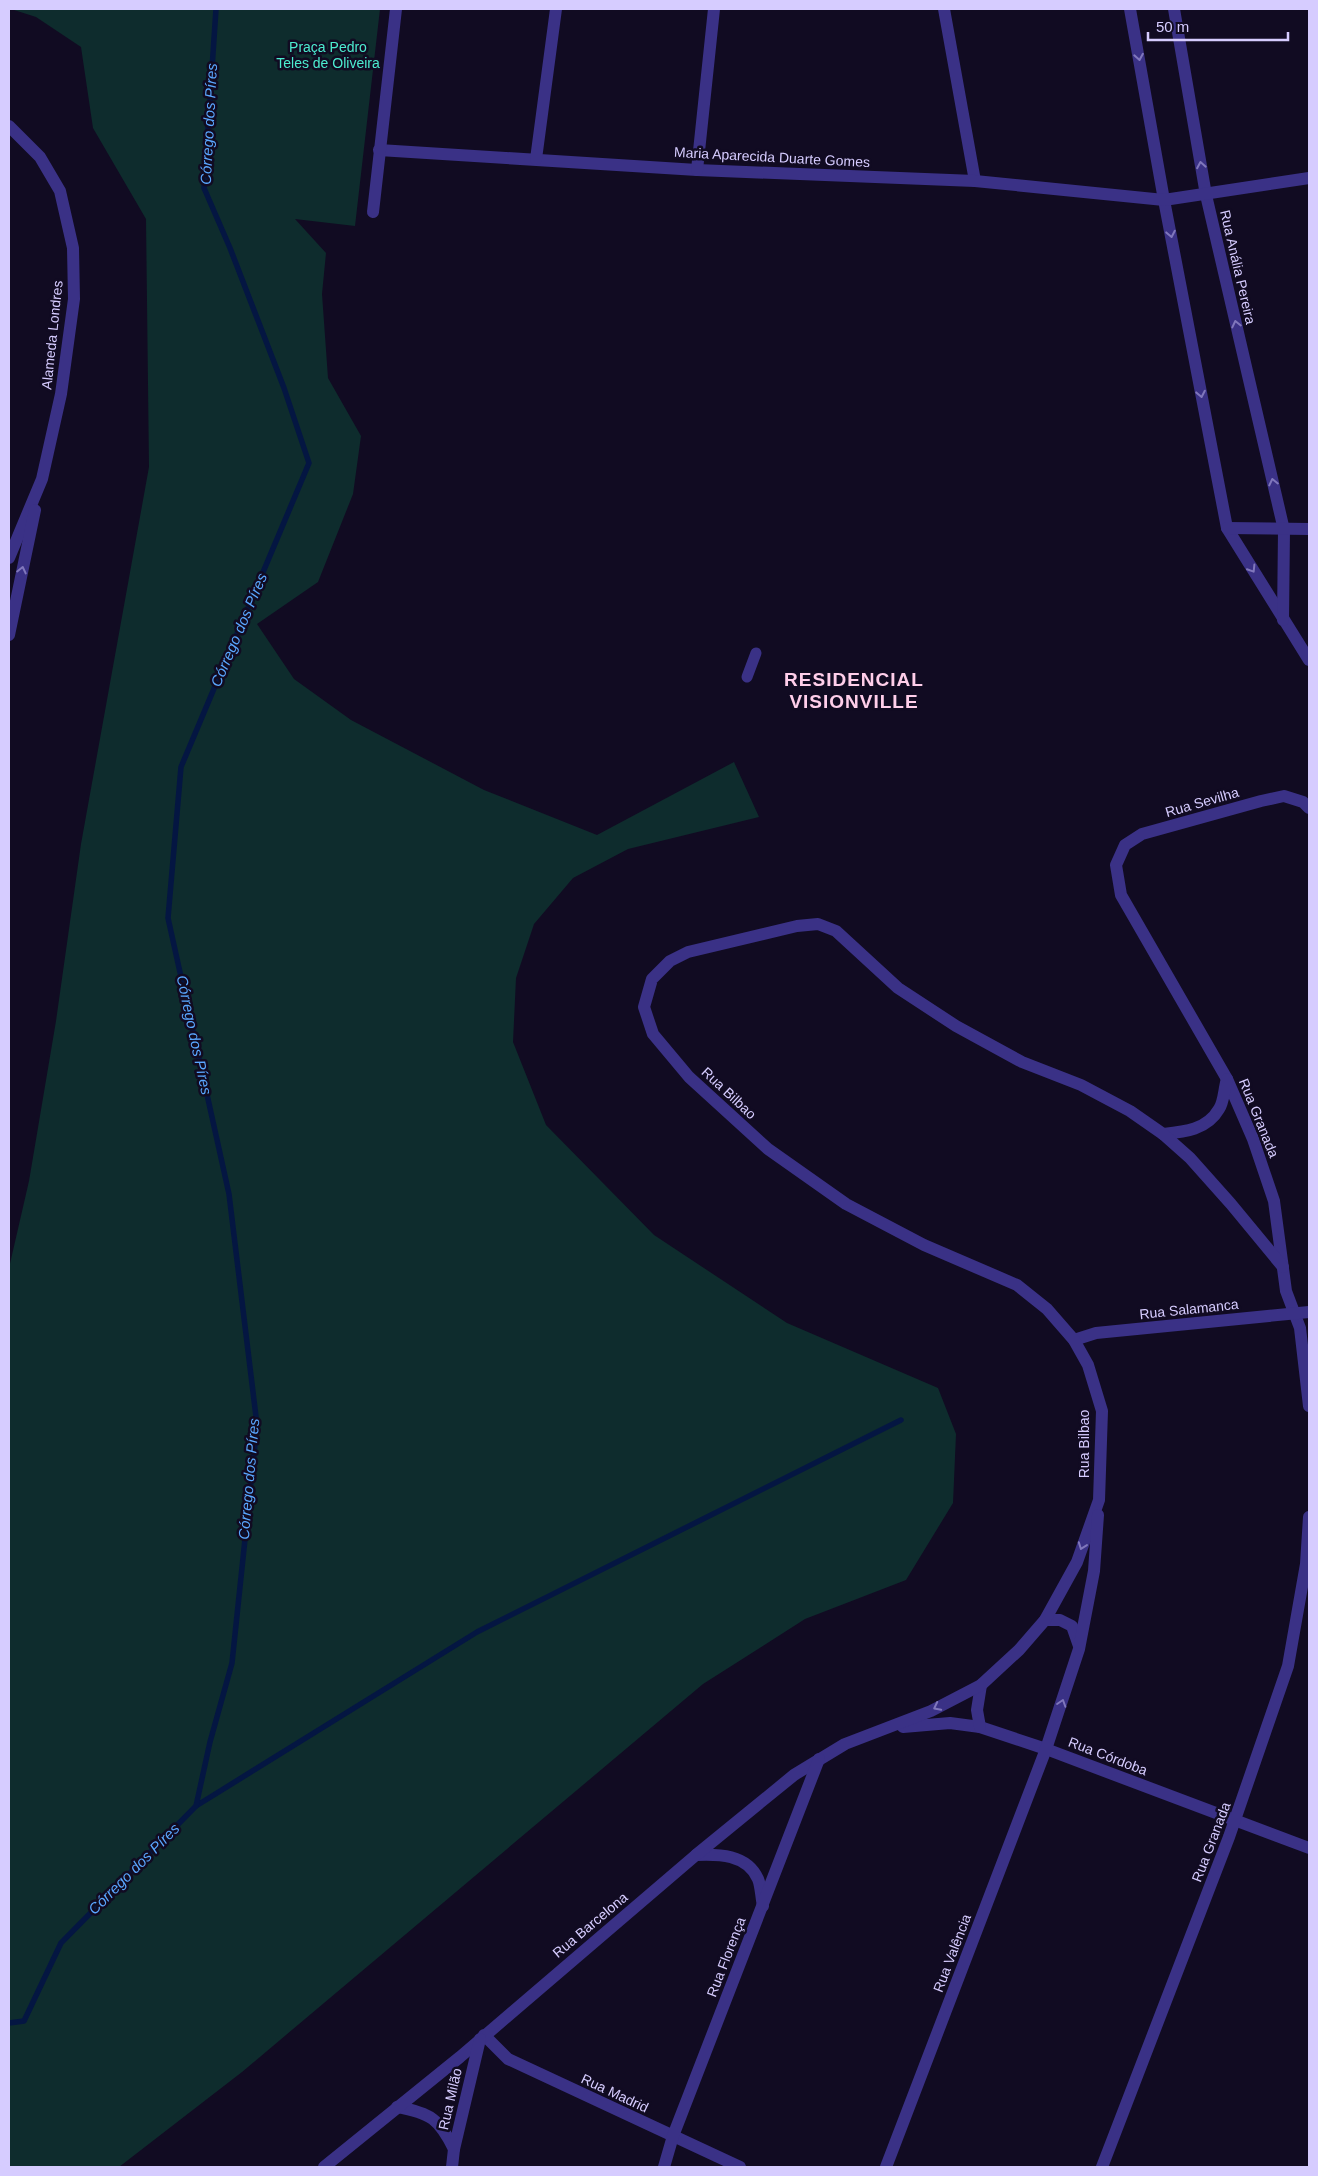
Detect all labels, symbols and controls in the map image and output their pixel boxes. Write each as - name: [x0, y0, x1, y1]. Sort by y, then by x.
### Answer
- scale bar: [1148, 10, 1288, 42]
- text: 50 m: [1156, 18, 1189, 35]
- park label: Praça Pedro Teles de Oliveira: [276, 39, 380, 71]
- one-way arrow: [1133, 52, 1143, 61]
- water label: Córrego dos Píres: [197, 62, 220, 185]
- street label: Maria Aparecida Duarte Gomes: [674, 144, 870, 170]
- one-way arrow: [1196, 161, 1206, 170]
- street label: Rua Anália Pereira: [1217, 208, 1259, 326]
- one-way arrow: [1165, 230, 1175, 238]
- street label: Alameda Londres: [38, 280, 66, 390]
- one-way arrow: [1231, 320, 1242, 328]
- one-way arrow: [1195, 389, 1206, 398]
- one-way arrow: [1268, 478, 1279, 487]
- one-way arrow: [1246, 564, 1256, 573]
- one-way arrow: [16, 566, 27, 575]
- water label: Córrego dos Píres: [207, 570, 270, 689]
- district label: RESIDENCIAL VISIONVILLE: [784, 669, 924, 712]
- street label: Rua Sevilha: [1164, 784, 1241, 820]
- water label: Córrego dos Píres: [174, 974, 216, 1097]
- street label: Rua Bilbao: [698, 1064, 760, 1122]
- street label: Rua Granada: [1236, 1076, 1282, 1160]
- street label: Rua Salamanca: [1139, 1296, 1240, 1322]
- street label: Rua Bilbao: [1076, 1410, 1092, 1478]
- water label: Córrego dos Píres: [235, 1417, 262, 1540]
- one-way arrow: [1078, 1541, 1088, 1550]
- one-way arrow: [1056, 1699, 1066, 1707]
- one-way arrow: [934, 1701, 943, 1711]
- street label: Rua Córdoba: [1066, 1734, 1150, 1778]
- street label: Rua Granada: [1188, 1800, 1234, 1884]
- water label: Córrego dos Píres: [85, 1819, 183, 1918]
- street label: Rua Barcelona: [549, 1889, 631, 1961]
- street label: Rua Valência: [930, 1912, 974, 1994]
- street label: Rua Florença: [703, 1915, 749, 1999]
- street label: Rua Milão: [435, 2066, 465, 2132]
- street label: Rua Madrid: [579, 2070, 651, 2116]

